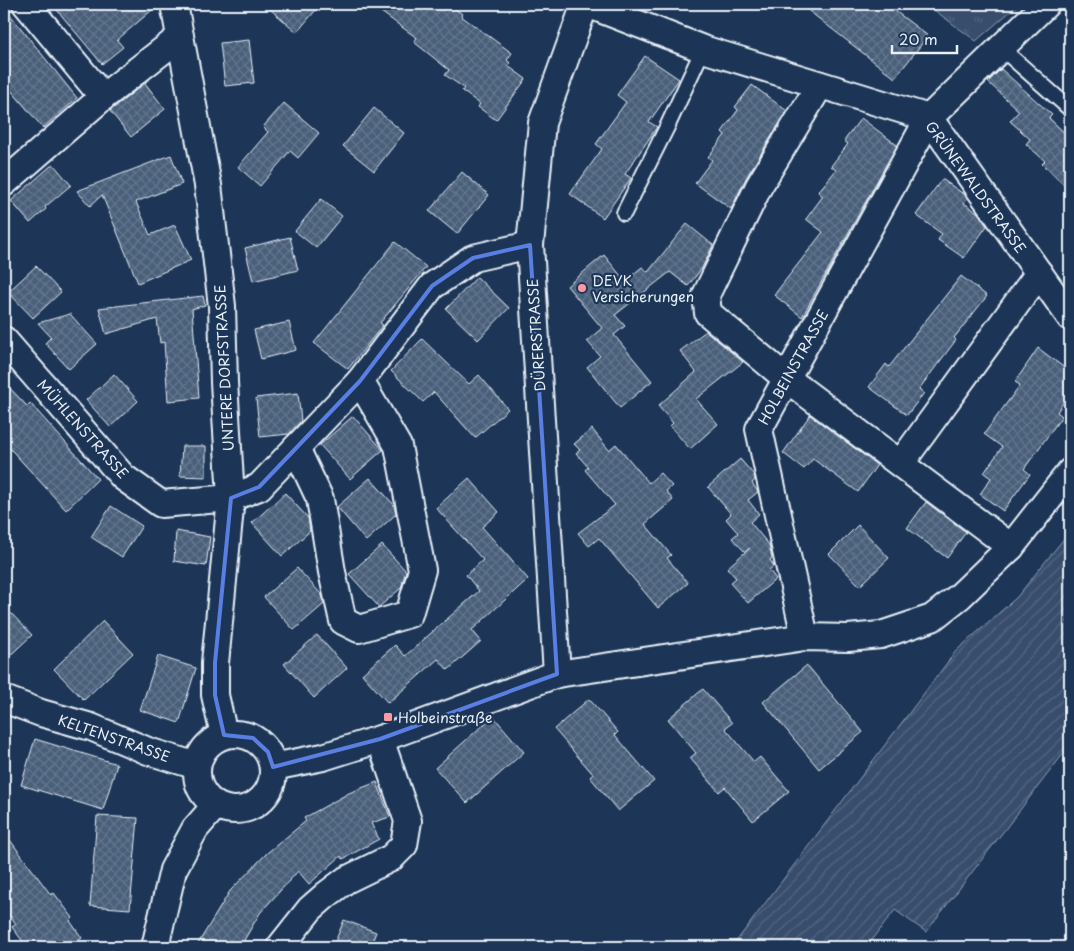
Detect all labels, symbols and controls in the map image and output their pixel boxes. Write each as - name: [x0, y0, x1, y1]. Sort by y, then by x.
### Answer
- scale bar: [892, 22, 956, 54]
- text: 20 m: [899, 27, 938, 50]
- street label: GRÜNEWALDSTRASSE: [921, 116, 1031, 258]
- place label: DEVK Versicherungen: [592, 270, 694, 307]
- street label: DÜRERSTRASSE: [522, 278, 550, 392]
- marker: DEVK Versicherungen: [576, 282, 588, 294]
- street label: UNTERE DORFSTRASSE: [209, 284, 239, 452]
- street label: HOLBEINSTRASSE: [753, 306, 833, 428]
- street label: MÜHLENSTRASSE: [33, 375, 133, 483]
- place label: Holbeinstraße: [398, 707, 492, 728]
- street label: KELTENSTRASSE: [55, 709, 173, 767]
- marker: Holbeinstraße: [382, 711, 394, 723]

